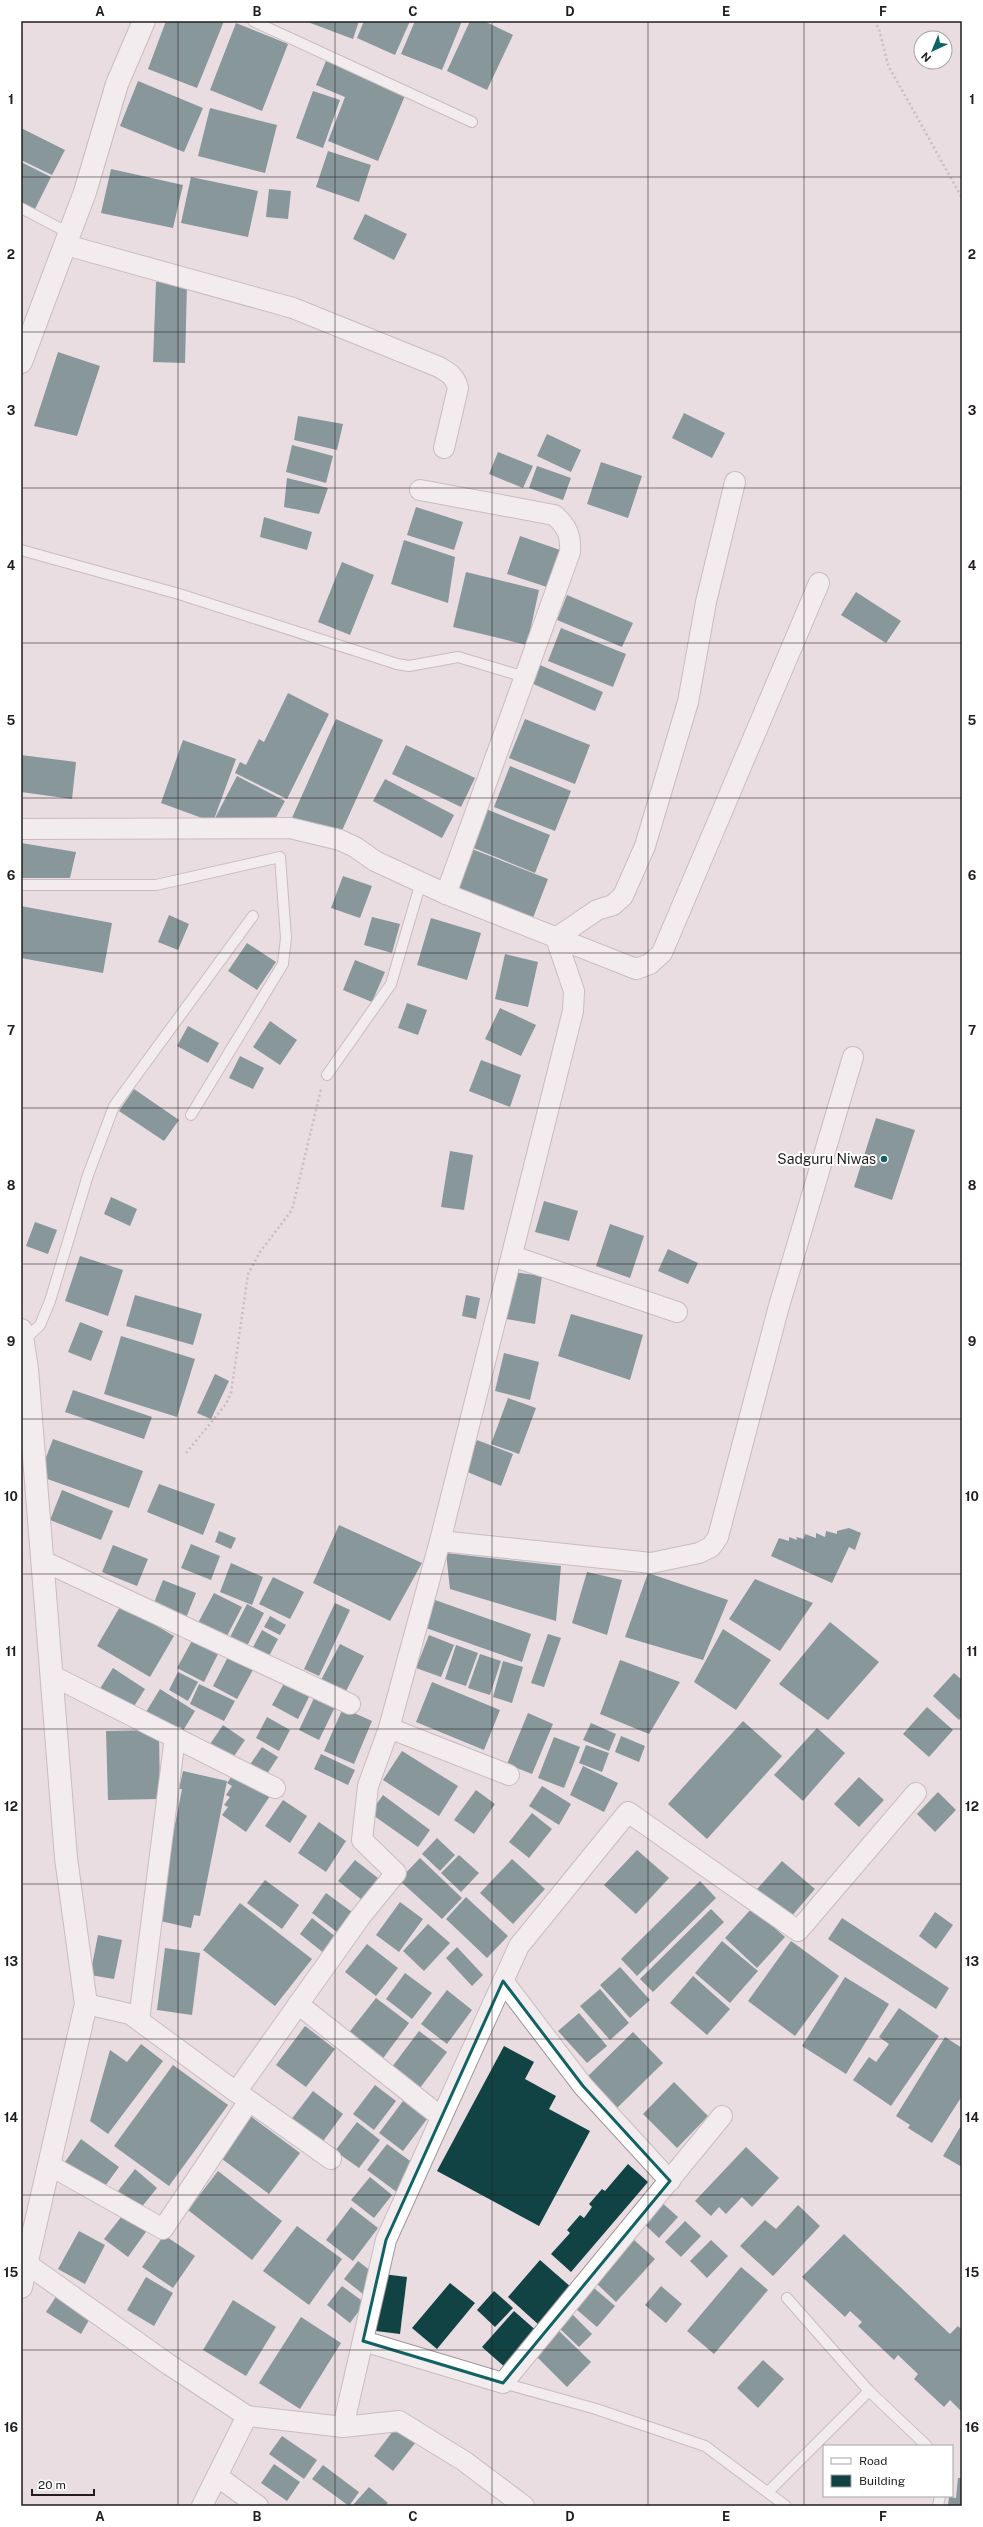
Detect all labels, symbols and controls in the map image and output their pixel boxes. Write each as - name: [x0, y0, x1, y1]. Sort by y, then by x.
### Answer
- text: A: [95, 4, 105, 19]
- text: B: [253, 4, 262, 19]
- text: C: [408, 4, 418, 19]
- text: D: [565, 4, 575, 19]
- text: E: [722, 4, 730, 19]
- text: F: [879, 4, 887, 19]
- north arrow: [913, 30, 953, 70]
- text: N: [919, 50, 933, 64]
- text: 1: [8, 92, 14, 107]
- text: 1: [969, 92, 975, 107]
- text: 2: [7, 247, 15, 262]
- text: 2: [968, 247, 976, 262]
- text: 3: [7, 403, 16, 418]
- text: 3: [968, 403, 977, 418]
- text: 4: [7, 558, 16, 573]
- text: 4: [968, 558, 977, 573]
- text: 5: [7, 713, 16, 728]
- text: 5: [968, 713, 977, 728]
- text: 6: [7, 868, 16, 883]
- text: 6: [968, 868, 977, 883]
- text: 7: [7, 1023, 15, 1038]
- text: 7: [968, 1023, 976, 1038]
- place label: Sadguru Niwas: [777, 1151, 876, 1167]
- marker: Sadguru Niwas: [879, 1154, 889, 1164]
- text: 8: [7, 1178, 16, 1193]
- text: 8: [968, 1178, 977, 1193]
- text: 9: [7, 1334, 15, 1349]
- text: 9: [968, 1334, 976, 1349]
- text: 10: [4, 1489, 18, 1504]
- text: 10: [965, 1489, 979, 1504]
- text: 11: [5, 1644, 17, 1659]
- text: 11: [966, 1644, 978, 1659]
- text: 12: [4, 1799, 18, 1814]
- text: 12: [965, 1799, 979, 1814]
- text: 13: [4, 1954, 18, 1969]
- text: 13: [965, 1954, 979, 1969]
- text: 14: [4, 2110, 19, 2125]
- text: 14: [965, 2110, 980, 2125]
- text: 15: [4, 2265, 18, 2280]
- text: 15: [965, 2265, 979, 2280]
- text: 16: [4, 2420, 18, 2435]
- text: 16: [965, 2420, 979, 2435]
- legend: [823, 2445, 953, 2497]
- text: Road: [859, 2454, 887, 2468]
- scale bar: [32, 2471, 94, 2497]
- text: Building: [859, 2474, 905, 2488]
- text: 20 m: [38, 2478, 66, 2492]
- text: A: [95, 2509, 105, 2524]
- text: B: [253, 2509, 262, 2524]
- text: C: [408, 2509, 418, 2524]
- text: D: [565, 2509, 575, 2524]
- text: E: [722, 2509, 730, 2524]
- text: F: [879, 2509, 887, 2524]

